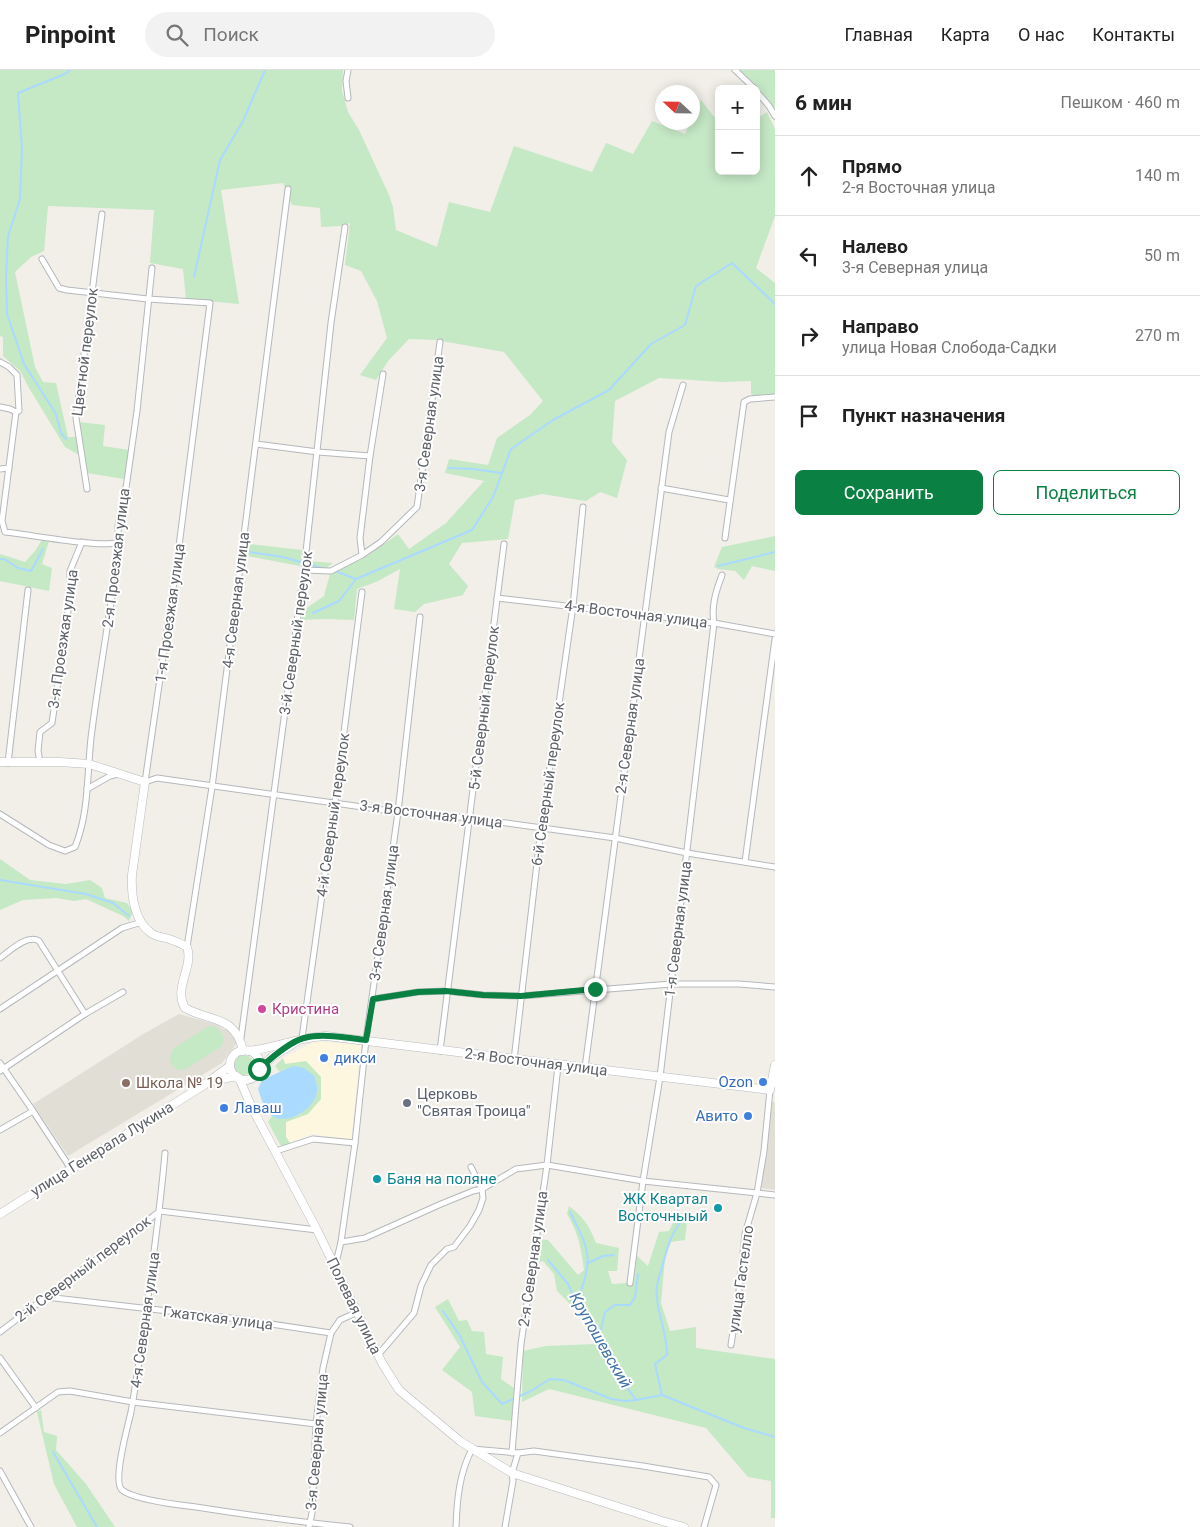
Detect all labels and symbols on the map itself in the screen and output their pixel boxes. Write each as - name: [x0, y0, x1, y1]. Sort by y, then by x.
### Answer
- north arrow: [655, 85, 700, 130]
- street label: Цветной переулок: [68, 287, 102, 417]
- street label: 3-я Северная улица: [411, 355, 447, 493]
- street label: 2-я Проезжая улица: [99, 487, 133, 629]
- street label: 4-я Северная улица: [219, 531, 253, 669]
- street label: 1-я Проезжая улица: [151, 542, 189, 684]
- street label: 3-й Северный переулок: [276, 550, 316, 716]
- street label: 3-я Проезжая улица: [44, 568, 82, 710]
- street label: 4-я Восточная улица: [564, 596, 708, 632]
- street label: 5-й Северный переулок: [465, 625, 503, 791]
- street label: 2-я Северная улица: [612, 657, 648, 795]
- street label: 6-й Северный переулок: [528, 701, 568, 867]
- street label: 4-й Северный переулок: [313, 732, 353, 898]
- street label: 3-я Восточная улица: [359, 796, 503, 832]
- street label: 3-я Северная улица: [366, 844, 402, 982]
- street label: 1-я Северная улица: [661, 860, 695, 998]
- route end: [584, 978, 607, 1001]
- place label: Кристина: [272, 1000, 339, 1018]
- marker: Кристина: [256, 1003, 268, 1015]
- street label: 2-я Восточная улица: [464, 1044, 608, 1080]
- place label: дикси: [334, 1049, 376, 1067]
- marker: дикси: [318, 1052, 330, 1064]
- route start: [248, 1058, 271, 1081]
- place label: Ozon: [719, 1073, 753, 1091]
- place label: Школа № 19: [136, 1074, 223, 1092]
- marker: Ozon: [757, 1076, 769, 1088]
- marker: Школа № 19: [120, 1077, 132, 1089]
- place label: Церковь "Святая Троица": [417, 1085, 531, 1120]
- marker: Церковь "Святая Троица": [401, 1097, 413, 1109]
- street label: улица Генерала Лукина: [27, 1098, 177, 1200]
- place label: Лаваш: [234, 1099, 282, 1117]
- marker: Лаваш: [218, 1102, 230, 1114]
- place label: Авито: [696, 1107, 738, 1125]
- marker: Авито: [742, 1110, 754, 1122]
- place label: Баня на поляне: [387, 1170, 496, 1188]
- marker: Баня на поляне: [371, 1173, 383, 1185]
- street label: 2-я Северная улица: [515, 1190, 551, 1328]
- place label: ЖК Квартал Восточныый: [618, 1190, 708, 1225]
- marker: ЖК Квартал Восточныый: [712, 1202, 724, 1214]
- street label: 2-й Северный переулок: [12, 1212, 154, 1326]
- street label: улица Гастелло: [725, 1224, 757, 1334]
- street label: 4-я Северная улица: [127, 1251, 163, 1389]
- street label: Полевая улица: [323, 1255, 385, 1357]
- water label: Крупошевский: [565, 1289, 636, 1392]
- street label: Гжатская улица: [162, 1302, 274, 1334]
- street label: 3-я Северная улица: [302, 1373, 332, 1511]

